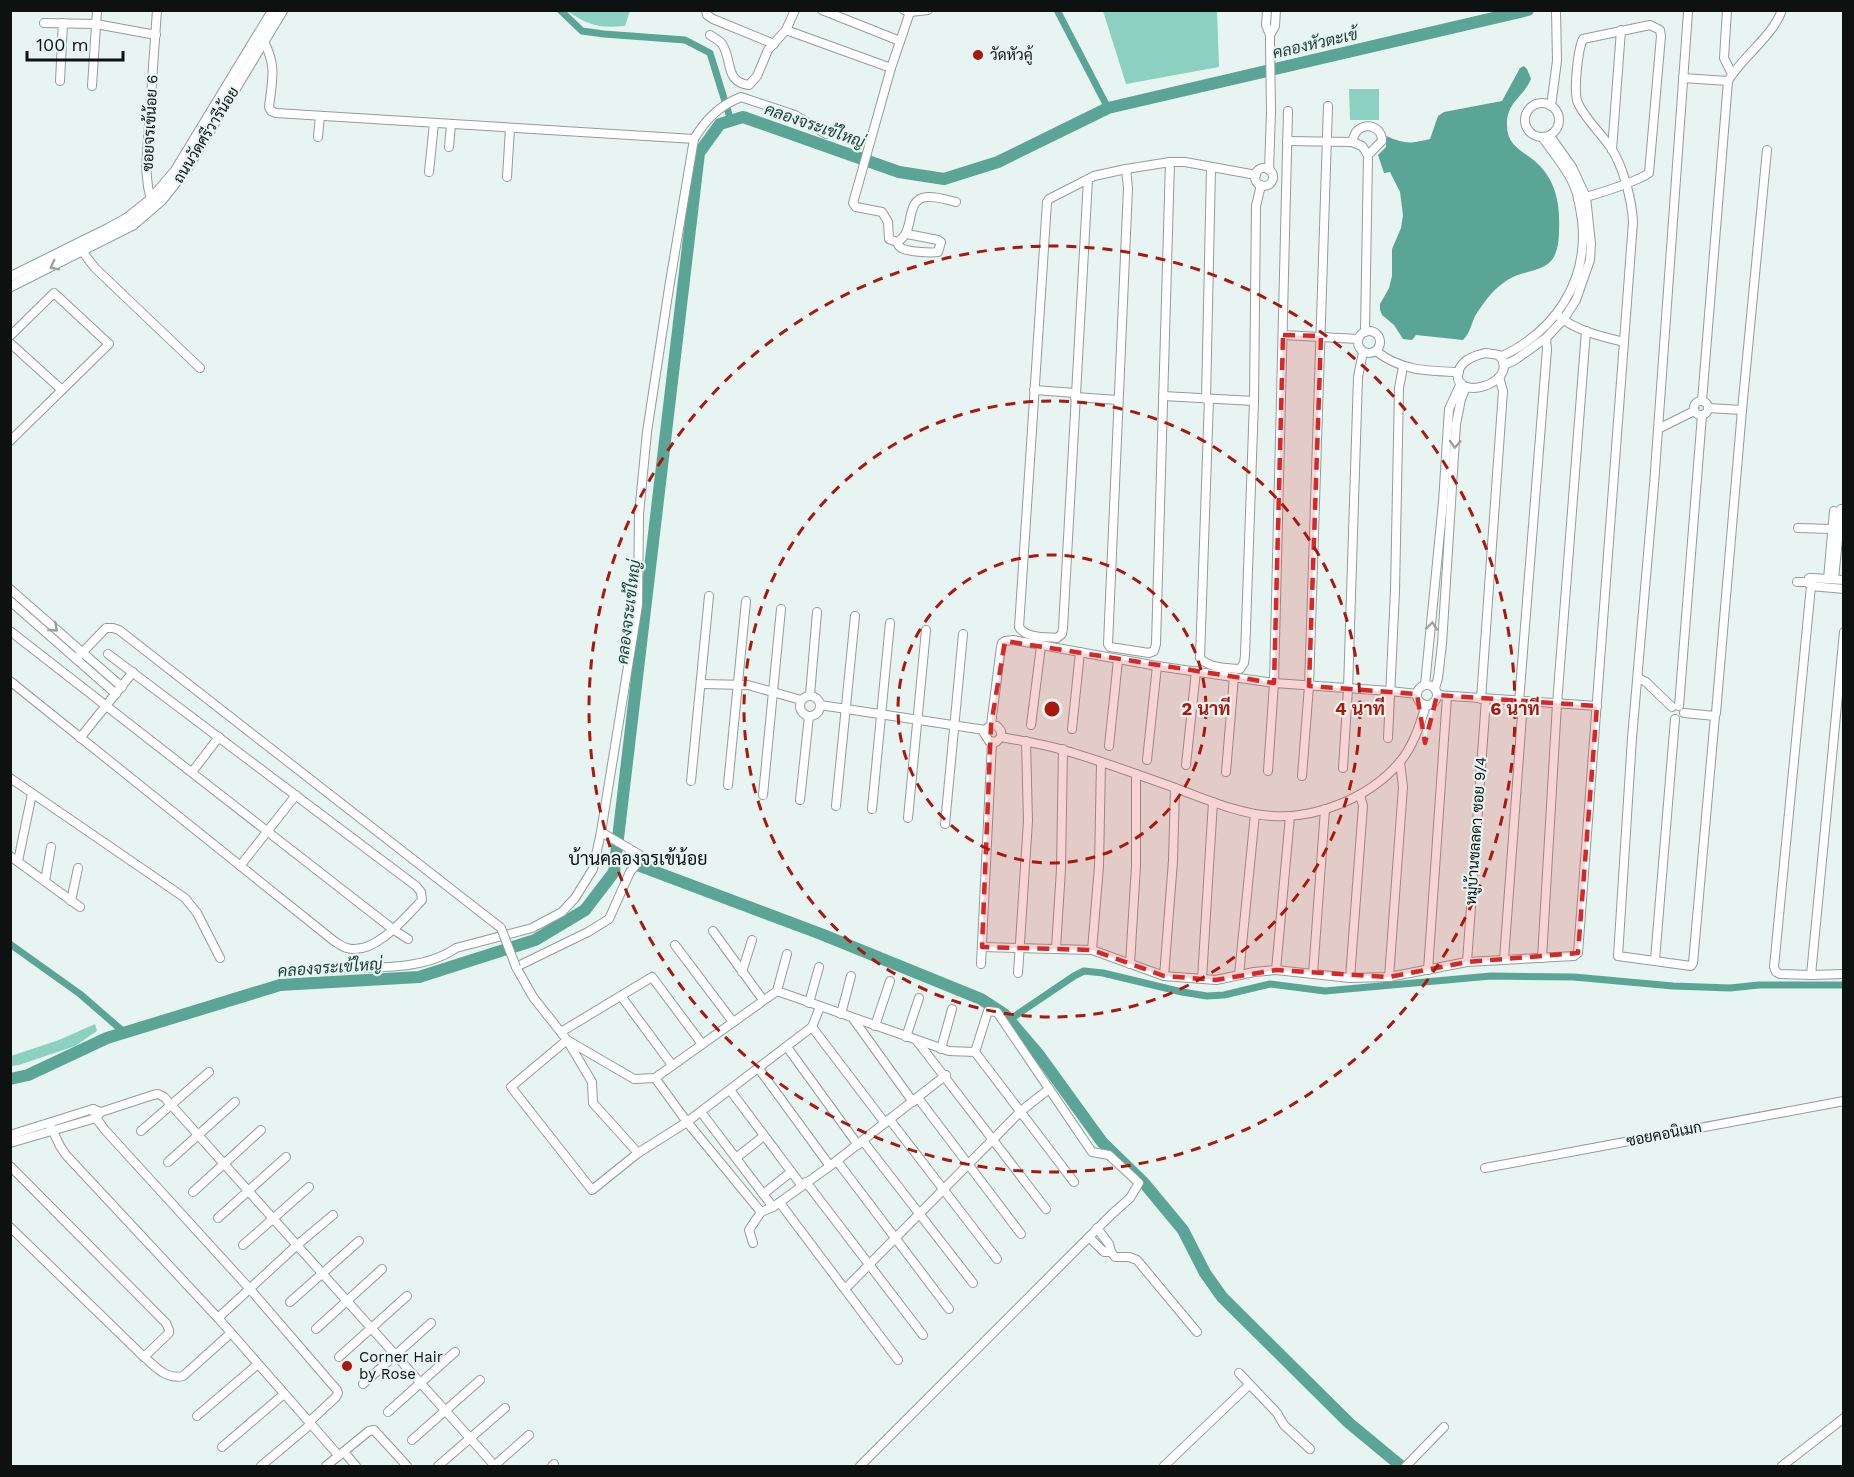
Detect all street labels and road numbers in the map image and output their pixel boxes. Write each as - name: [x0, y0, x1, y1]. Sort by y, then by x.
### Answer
- street label: ซอยจรเข้น้อย 6: [137, 74, 162, 172]
- street label: ถนนวัดศรีวารีน้อย: [168, 83, 243, 186]
- street label: หมู่บ้านชลลดา ซอย 9/4: [1461, 756, 1491, 906]
- street label: ซอยคอนิเมก: [1625, 1118, 1703, 1150]

